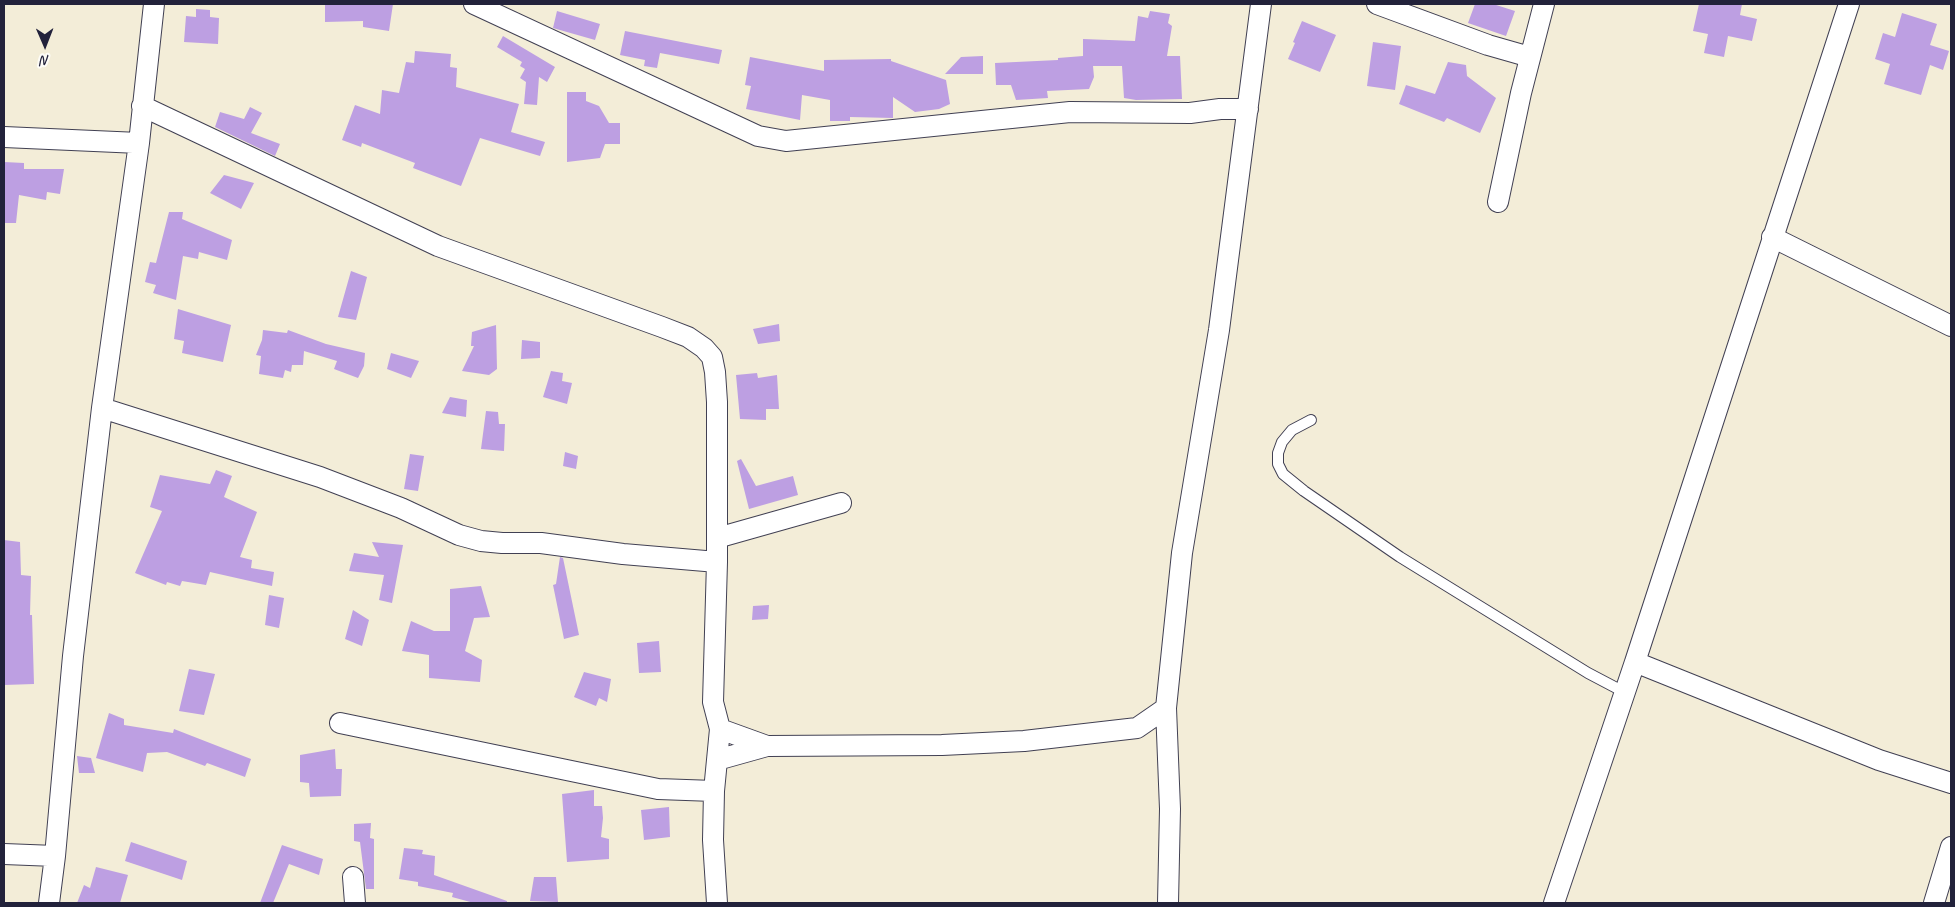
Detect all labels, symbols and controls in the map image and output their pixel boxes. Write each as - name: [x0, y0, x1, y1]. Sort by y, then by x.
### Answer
- north arrow: [20, 20, 70, 70]
- text: N: [41, 52, 50, 69]

